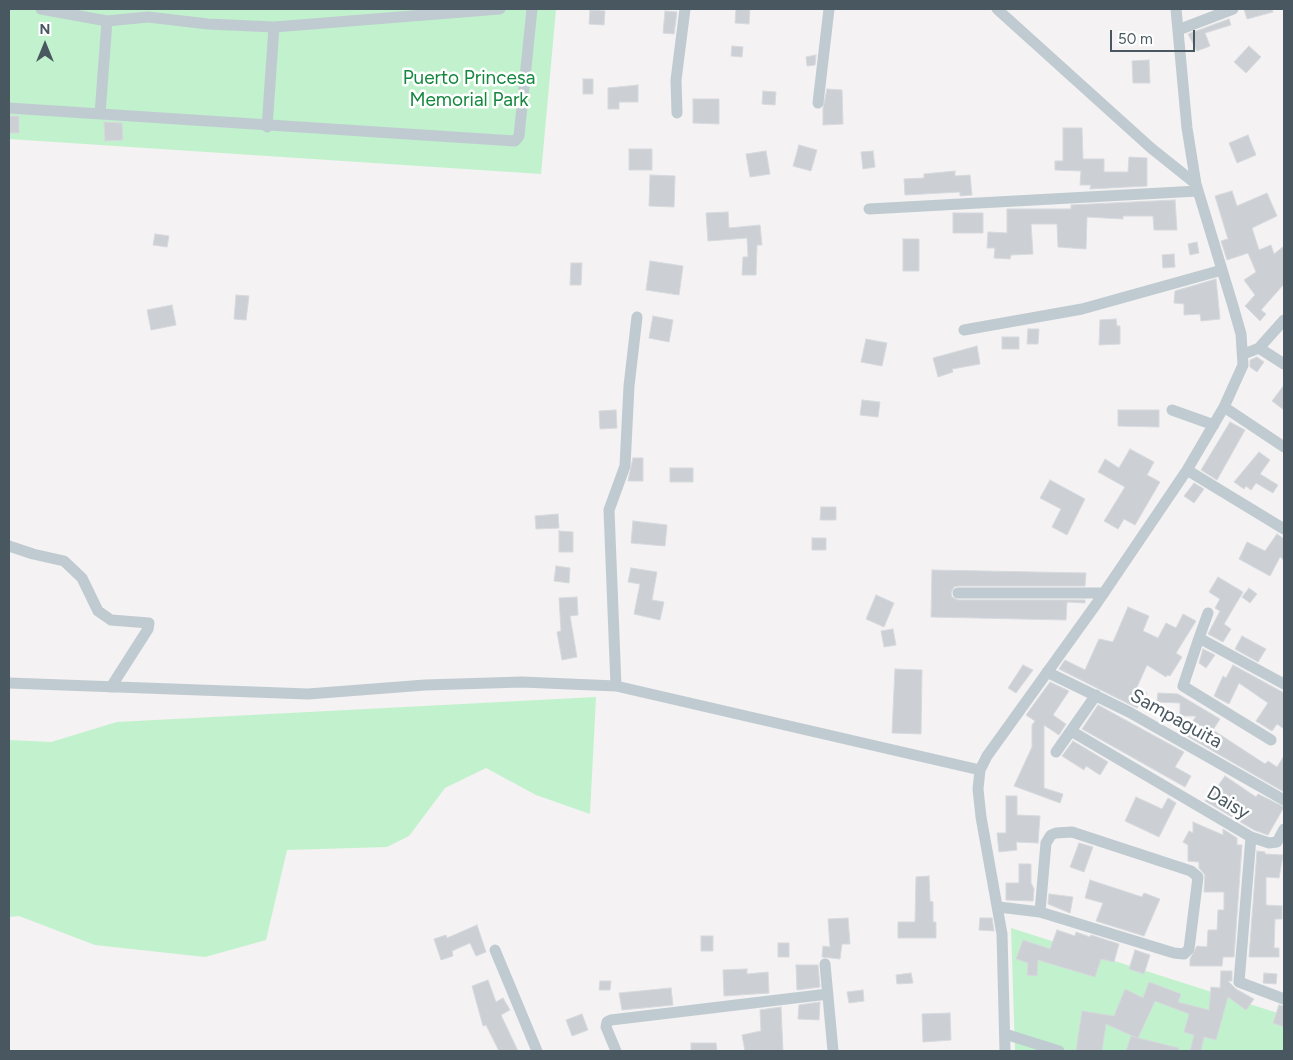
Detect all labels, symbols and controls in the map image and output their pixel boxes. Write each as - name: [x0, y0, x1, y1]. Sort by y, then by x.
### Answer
- north arrow: [20, 20, 70, 70]
- scale bar: [1113, 20, 1198, 52]
- text: N: [40, 21, 50, 38]
- text: 50 m: [1118, 30, 1153, 48]
- park label: Puerto Princesa Memorial Park: [403, 67, 535, 111]
- street label: Sampaguita: [1126, 684, 1226, 754]
- street label: Daisy: [1202, 781, 1254, 825]

